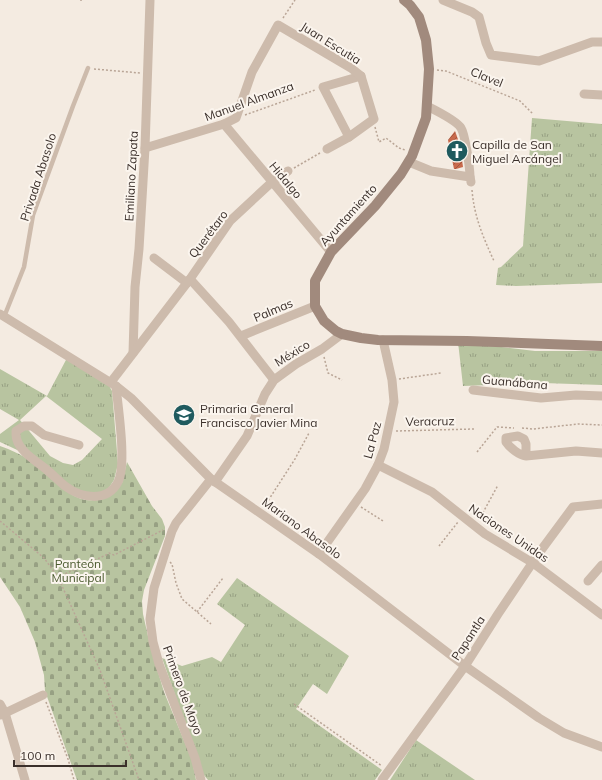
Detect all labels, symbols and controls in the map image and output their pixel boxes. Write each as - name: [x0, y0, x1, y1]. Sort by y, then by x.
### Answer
- street label: Juan Escutia: [298, 19, 364, 67]
- street label: Clavel: [468, 64, 506, 90]
- street label: Manuel Almanza: [202, 78, 296, 124]
- street label: Emiliano Zapata: [121, 130, 141, 222]
- street label: Privada Abasolo: [17, 131, 59, 223]
- place label: Capilla de San Miguel Arcángel: [472, 137, 562, 166]
- church icon: Capilla de San Miguel Arcángel: [444, 138, 470, 164]
- street label: Hidalgo: [266, 159, 306, 202]
- street label: Ayuntamiento: [316, 181, 380, 249]
- street label: Querétaro: [185, 207, 231, 261]
- street label: Palmas: [251, 295, 295, 325]
- street label: México: [272, 336, 313, 370]
- street label: Guanábana: [482, 372, 548, 392]
- place label: Primaria General Francisco Javier Mina: [200, 401, 317, 430]
- school or university icon: Primaria General Francisco Javier Mina: [171, 402, 197, 428]
- street label: Veracruz: [405, 413, 455, 429]
- street label: La Paz: [360, 420, 384, 460]
- street label: Mariano Abasolo: [259, 494, 345, 562]
- street label: Naciones Unidas: [466, 501, 552, 565]
- park label: Panteón Municipal: [51, 556, 105, 585]
- street label: Papantla: [448, 613, 488, 663]
- street label: Primero de Mayo: [160, 643, 206, 737]
- scale bar: [14, 742, 126, 768]
- text: 100 m: [20, 748, 55, 763]

